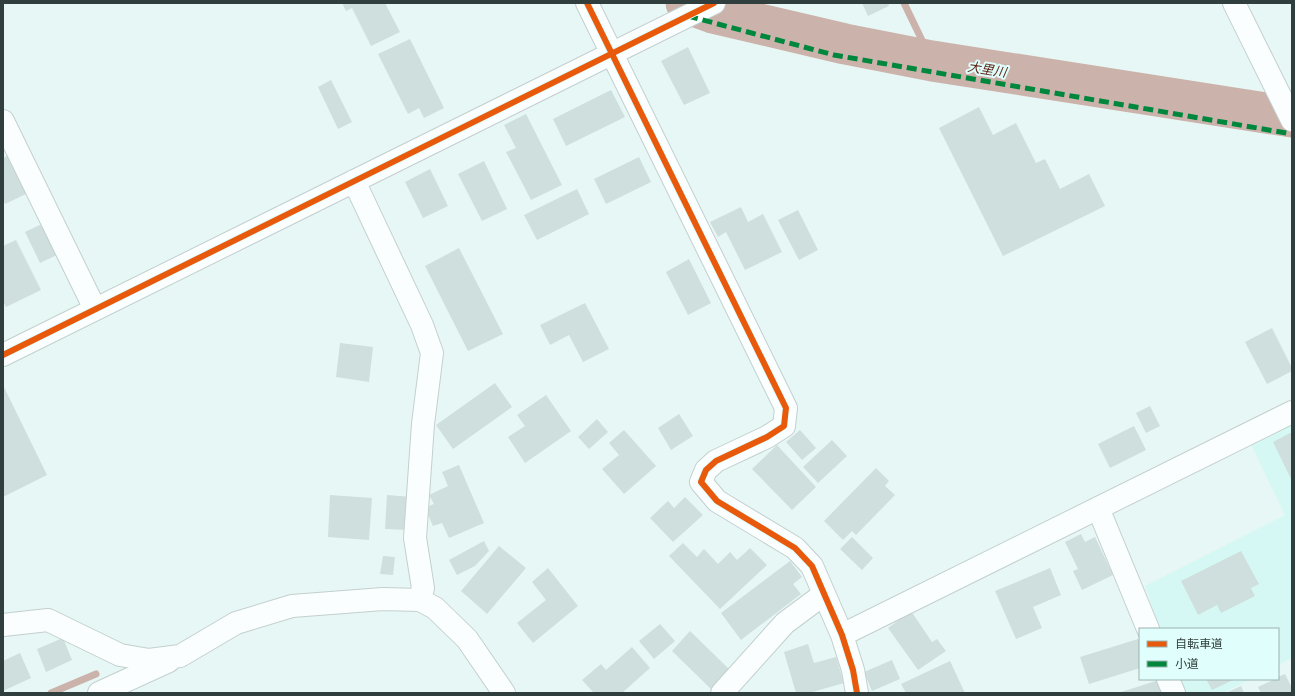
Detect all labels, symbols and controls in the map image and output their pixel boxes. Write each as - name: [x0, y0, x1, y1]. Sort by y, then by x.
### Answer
- water label: 大里川: [966, 58, 1009, 81]
- legend: [1139, 628, 1279, 680]
- text: 自転車道: [1175, 636, 1223, 652]
- text: 小道: [1175, 656, 1199, 672]

